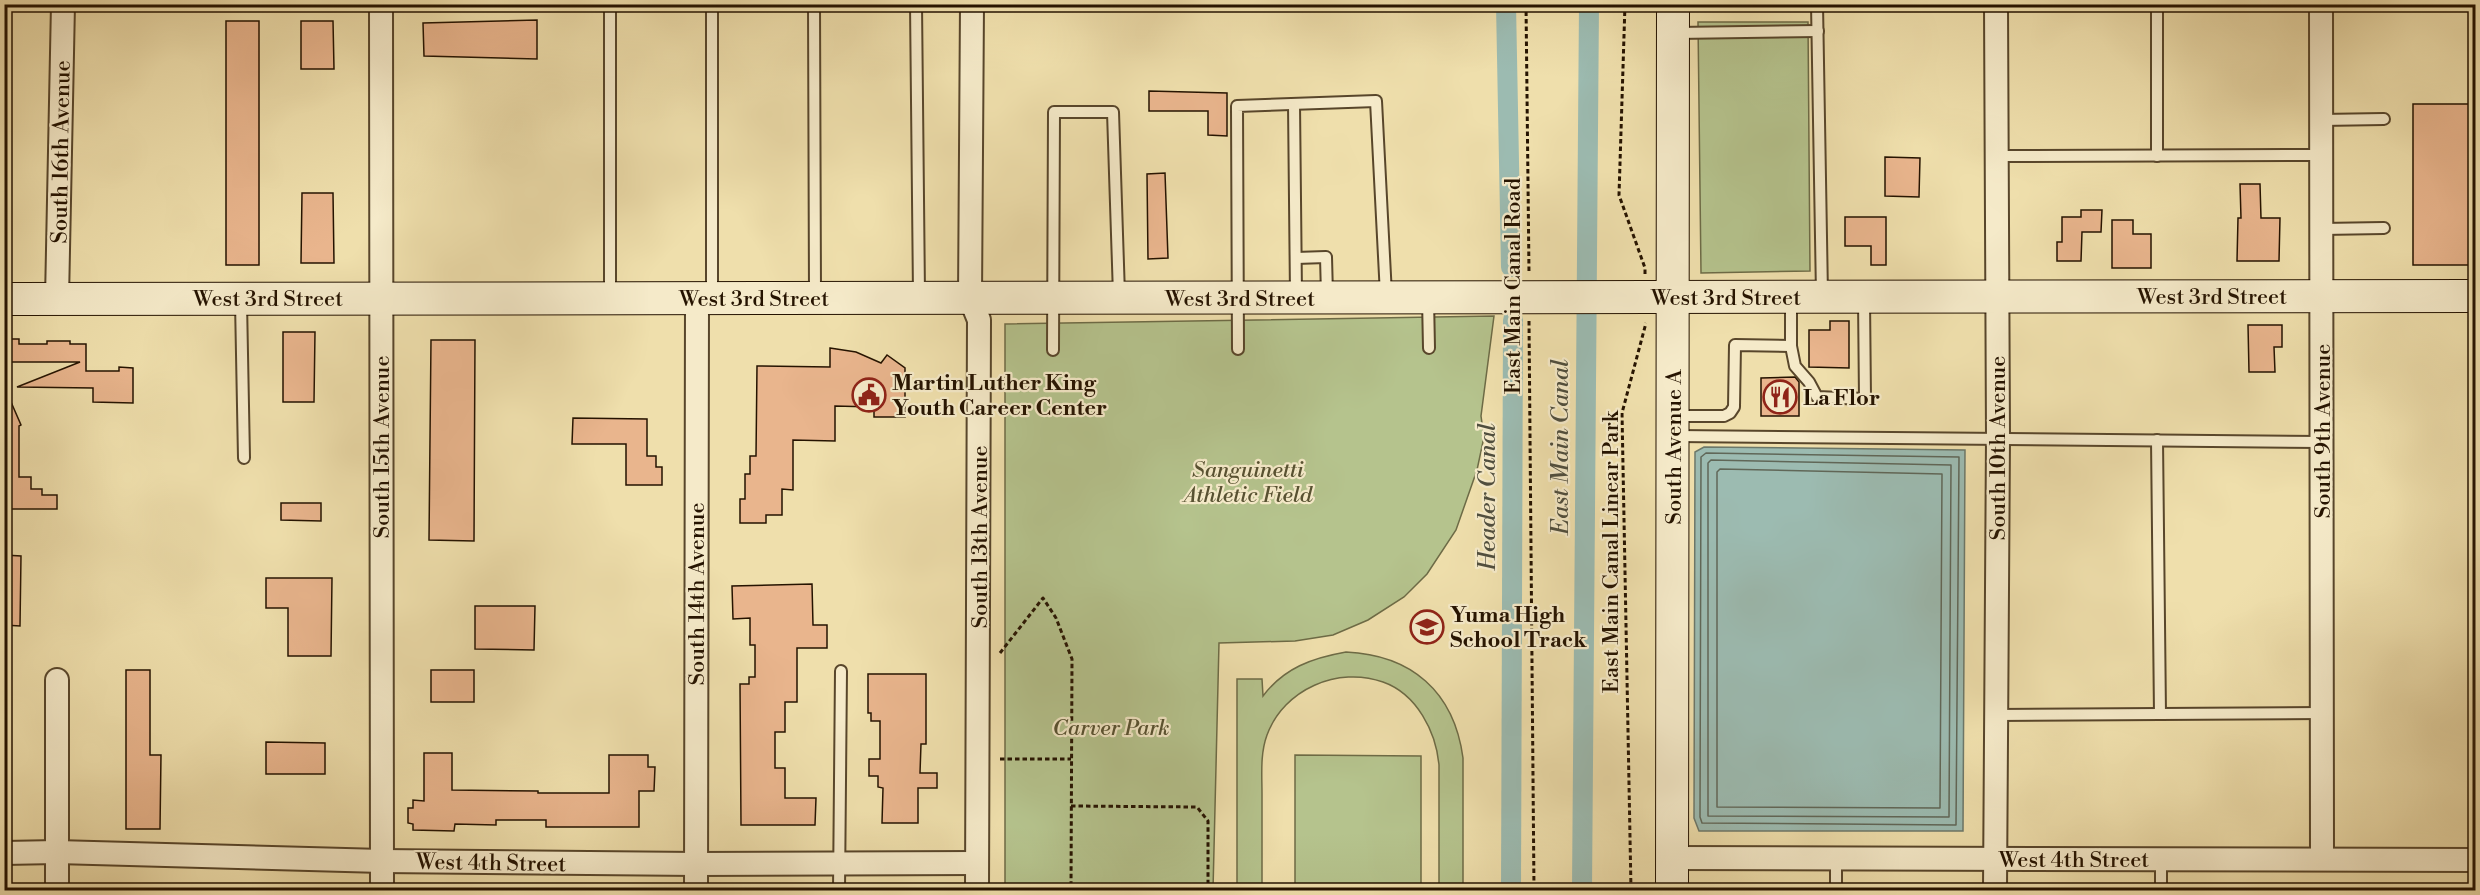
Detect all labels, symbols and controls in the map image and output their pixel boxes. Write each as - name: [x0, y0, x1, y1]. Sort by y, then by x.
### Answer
- street label: South 16th Avenue: [46, 60, 77, 244]
- street label: East Main Canal Road: [1500, 177, 1527, 394]
- street label: West 3rd Street: [2136, 284, 2287, 311]
- street label: West 3rd Street: [1650, 285, 1801, 312]
- street label: West 3rd Street: [192, 286, 343, 313]
- street label: West 3rd Street: [678, 286, 829, 313]
- street label: West 3rd Street: [1164, 286, 1315, 313]
- street label: South 9th Avenue: [2310, 344, 2337, 518]
- street label: South 15th Avenue: [369, 355, 396, 539]
- street label: South 10th Avenue: [1985, 356, 2012, 540]
- water label: East Main Canal: [1546, 359, 1576, 536]
- street label: South Avenue A: [1661, 368, 1688, 525]
- place label: Martin Luther King Youth Career Center: [892, 370, 1107, 422]
- public building icon: Martin Luther King Youth Career Center: [851, 377, 887, 413]
- restaurant icon: La Flor: [1762, 379, 1798, 415]
- place label: La Flor: [1803, 385, 1880, 412]
- street label: East Main Canal Linear Park: [1598, 409, 1625, 693]
- water label: Header Canal: [1473, 423, 1503, 572]
- street label: South 13th Avenue: [967, 445, 994, 629]
- park label: Sanguinetti Athletic Field: [1182, 457, 1314, 509]
- street label: South 14th Avenue: [684, 502, 711, 686]
- place label: Yuma High School Track: [1450, 602, 1587, 654]
- school or university icon: Yuma High School Track: [1409, 609, 1445, 645]
- park label: Carver Park: [1053, 715, 1170, 742]
- street label: West 4th Street: [1998, 847, 2149, 874]
- street label: West 4th Street: [415, 849, 567, 878]

